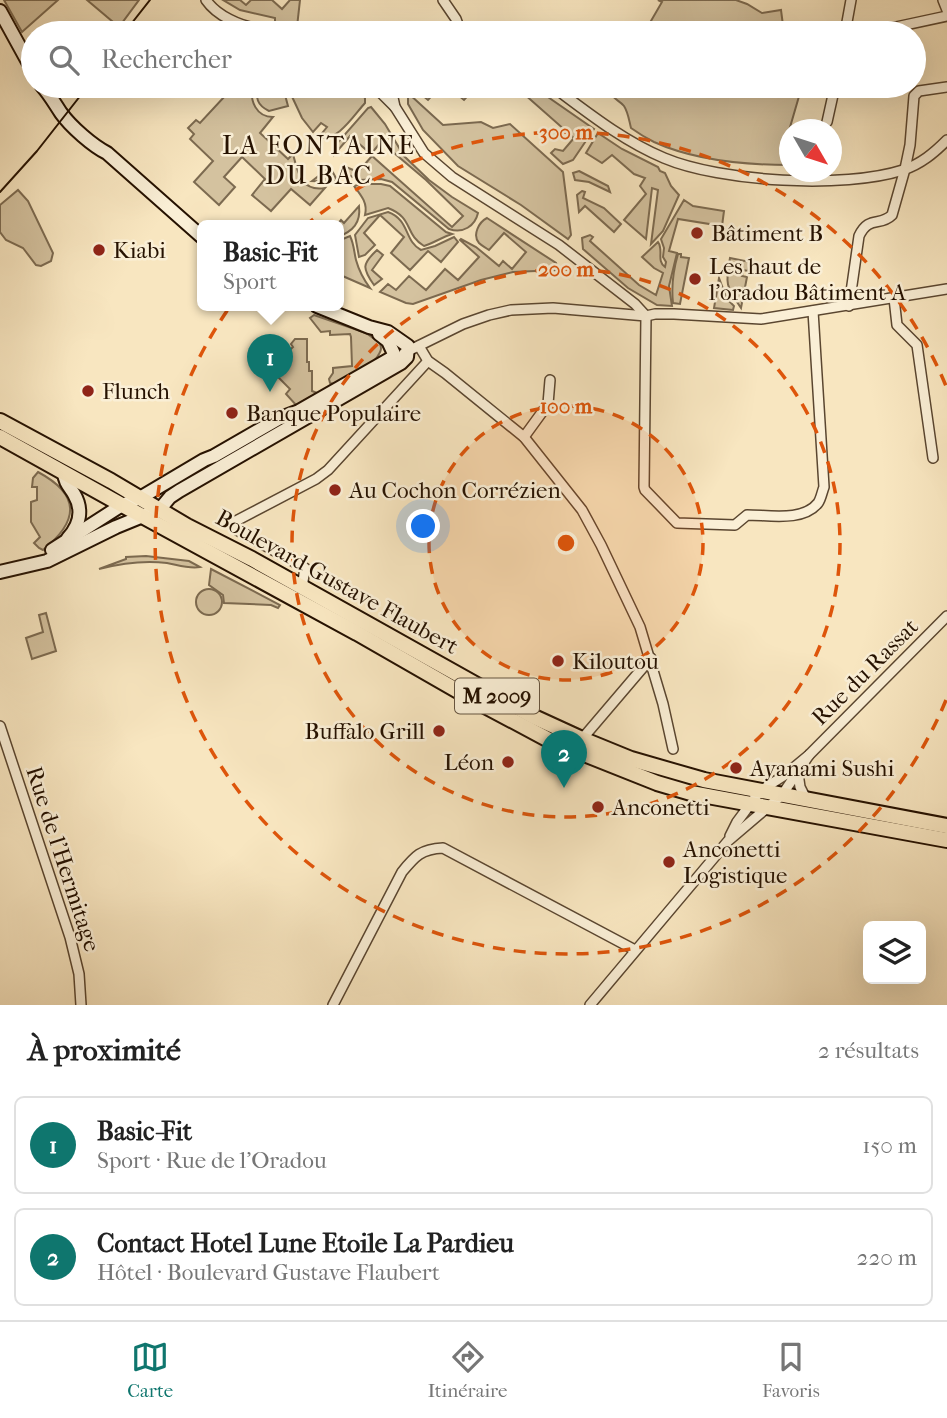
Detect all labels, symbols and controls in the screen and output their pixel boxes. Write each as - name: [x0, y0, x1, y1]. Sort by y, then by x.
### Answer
- search box: [21, 21, 926, 98]
- icon: search: [45, 41, 83, 79]
- text: Rechercher: [101, 44, 232, 75]
- north arrow: [779, 119, 842, 182]
- text: 300 m: [539, 120, 593, 144]
- district label: LA FONTAINE DU BAC: [222, 130, 416, 191]
- popup: [197, 220, 344, 311]
- place label: Bâtiment B: [711, 220, 823, 247]
- marker: Bâtiment B: [689, 225, 705, 241]
- place label: Kiabi: [113, 237, 166, 264]
- text: Basic-Fit: [223, 237, 318, 268]
- marker: Kiabi: [91, 242, 107, 258]
- place label: Les haut de l'oradou Bâtiment A: [708, 253, 907, 306]
- text: 200 m: [538, 257, 595, 281]
- text: Sport: [223, 268, 277, 295]
- marker: Les haut de l'oradou Bâtiment A: [687, 271, 703, 287]
- pin: 1: [247, 334, 293, 392]
- place label: Flunch: [102, 378, 170, 405]
- marker: Flunch: [80, 383, 96, 399]
- text: 100 m: [540, 394, 593, 418]
- place label: Banque Populaire: [246, 400, 421, 427]
- marker: Banque Populaire: [224, 405, 240, 421]
- place label: Au Cochon Corrézien: [348, 477, 561, 504]
- marker: Au Cochon Corrézien: [327, 482, 343, 498]
- street label: Boulevard Gustave Flaubert: [211, 504, 463, 660]
- your location: [406, 509, 440, 543]
- centre of rings: [554, 531, 578, 555]
- street label: Rue du Rassat: [806, 613, 924, 731]
- place label: Kiloutou: [572, 648, 659, 675]
- marker: Kiloutou: [550, 653, 566, 669]
- road number: M 2009: [455, 678, 539, 714]
- place label: Buffalo Grill: [304, 718, 426, 745]
- marker: Buffalo Grill: [431, 723, 447, 739]
- pin: 2: [541, 730, 587, 788]
- place label: Léon: [444, 749, 495, 776]
- marker: Léon: [500, 754, 516, 770]
- place label: Ayanami Sushi: [749, 755, 895, 782]
- marker: Ayanami Sushi: [728, 760, 744, 776]
- street label: Rue de l'Hermitage: [20, 763, 106, 955]
- place label: Anconetti: [611, 794, 710, 821]
- marker: Anconetti: [590, 799, 606, 815]
- place label: Anconetti Logistique: [682, 836, 787, 889]
- marker: Anconetti Logistique: [661, 854, 677, 870]
- map controls: [863, 921, 926, 984]
- button: layers: [863, 921, 926, 984]
- text: À proximité: [28, 1033, 181, 1068]
- text: 2 résultats: [818, 1037, 919, 1064]
- text: Basic-Fit: [97, 1116, 192, 1147]
- text: 1: [49, 1132, 57, 1159]
- text: 150 m: [862, 1132, 917, 1159]
- text: Sport · Rue de l'Oradou: [97, 1147, 327, 1174]
- text: Contact Hotel Lune Etoile La Pardieu: [97, 1228, 514, 1259]
- text: 2: [47, 1244, 59, 1271]
- text: 220 m: [857, 1244, 917, 1271]
- text: Hôtel · Boulevard Gustave Flaubert: [97, 1259, 440, 1286]
- tab: Carte: [127, 1338, 173, 1402]
- tab: Itinéraire: [428, 1338, 507, 1402]
- tab: Favoris: [762, 1338, 820, 1402]

